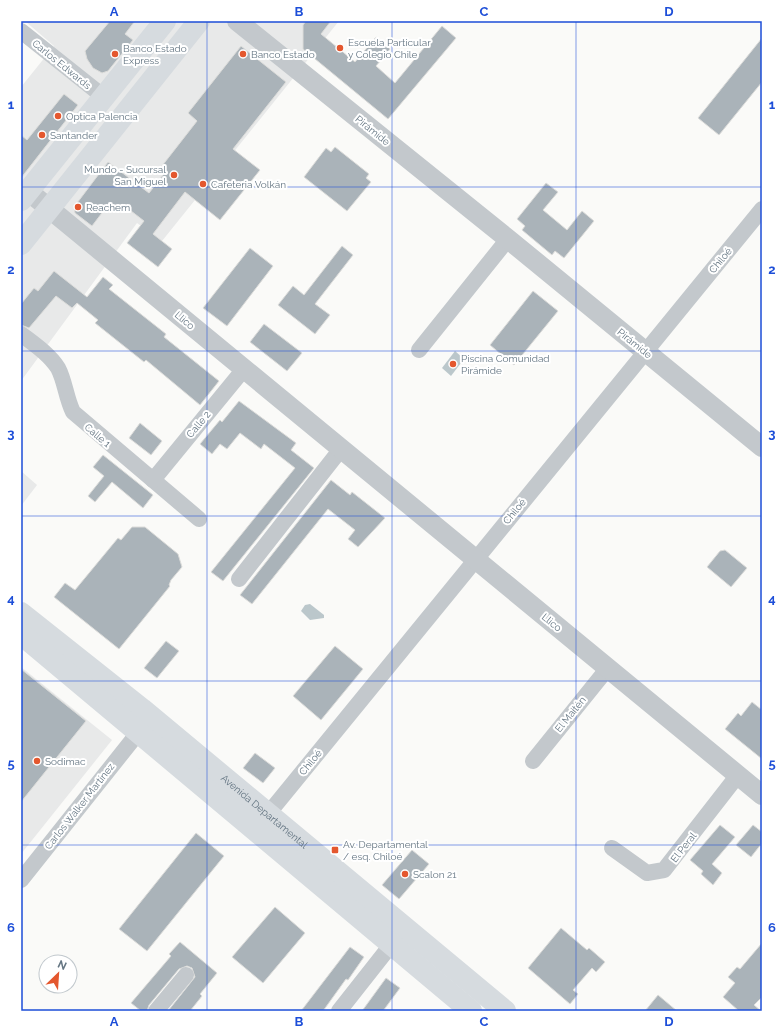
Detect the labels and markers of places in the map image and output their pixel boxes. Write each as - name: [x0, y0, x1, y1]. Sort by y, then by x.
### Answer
- place label: Escuela Particular y Colegio Chile: [348, 37, 431, 60]
- place label: Banco Estado Express: [123, 43, 187, 66]
- marker: Escuela Particular y Colegio Chile: [335, 43, 345, 53]
- marker: Banco Estado Express: [110, 49, 120, 59]
- marker: Banco Estado: [238, 49, 248, 59]
- place label: Banco Estado: [251, 49, 315, 60]
- marker: Optica Palencia: [53, 111, 63, 121]
- place label: Optica Palencia: [66, 111, 138, 122]
- marker: Santander: [37, 130, 47, 140]
- place label: Santander: [50, 130, 98, 141]
- place label: Mundo - Sucursal San Miguel: [84, 164, 166, 187]
- marker: Mundo - Sucursal San Miguel: [169, 170, 179, 180]
- marker: Cafeteria Volkán: [198, 179, 208, 189]
- place label: Cafeteria Volkán: [211, 179, 286, 190]
- marker: Reachem: [73, 202, 83, 212]
- place label: Reachem: [86, 202, 130, 213]
- place label: Piscina Comunidad Pirámide: [461, 353, 550, 376]
- marker: Piscina Comunidad Pirámide: [448, 359, 458, 369]
- marker: Sodimac: [32, 756, 42, 766]
- place label: Sodimac: [45, 756, 86, 767]
- place label: Av. Departamental / esq. Chiloé: [343, 839, 428, 862]
- marker: Av. Departamental / esq. Chiloé: [330, 845, 340, 855]
- marker: Scalon 21: [400, 869, 410, 879]
- place label: Scalon 21: [413, 869, 457, 880]

